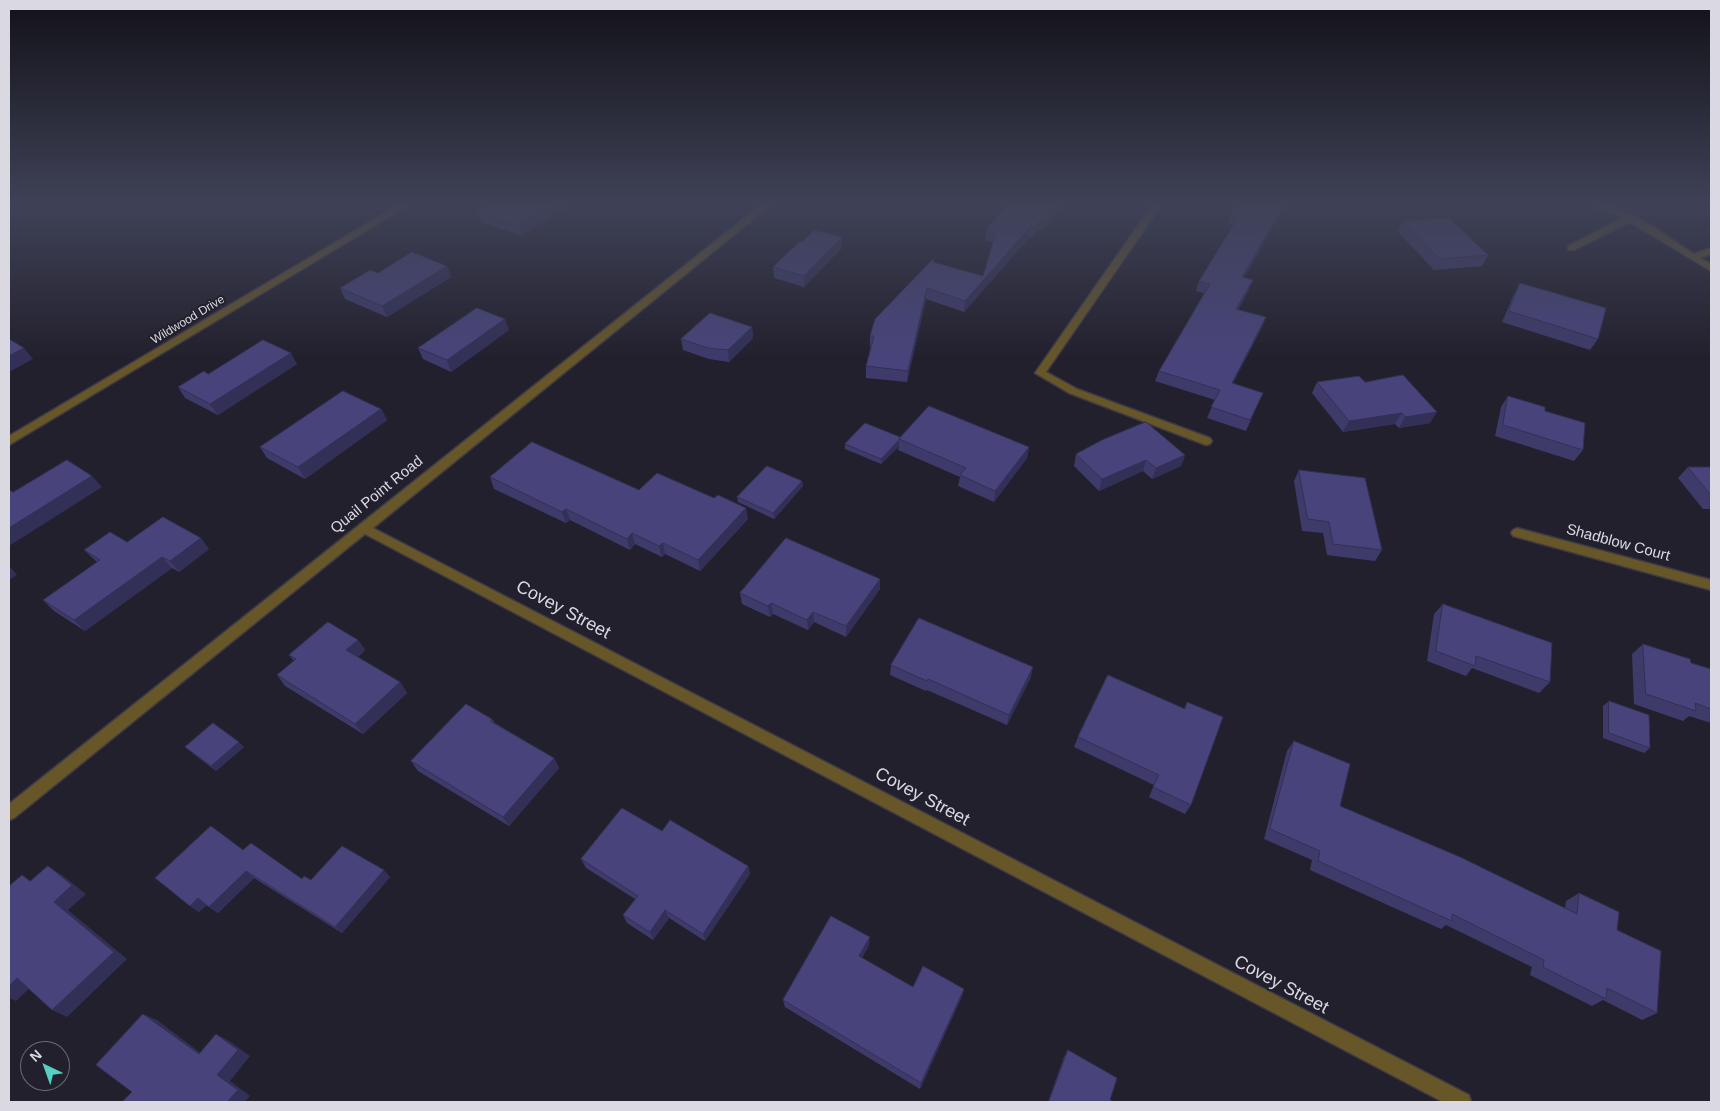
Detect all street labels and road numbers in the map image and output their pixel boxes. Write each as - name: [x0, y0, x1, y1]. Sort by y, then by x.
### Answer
- street label: Wildwood Drive: [149, 292, 227, 348]
- street label: Quail Point Road: [327, 452, 427, 538]
- street label: Shadblow Court: [1564, 520, 1672, 566]
- street label: Covey Street: [512, 576, 614, 644]
- street label: Covey Street: [871, 763, 973, 831]
- street label: Covey Street: [1230, 951, 1332, 1019]

